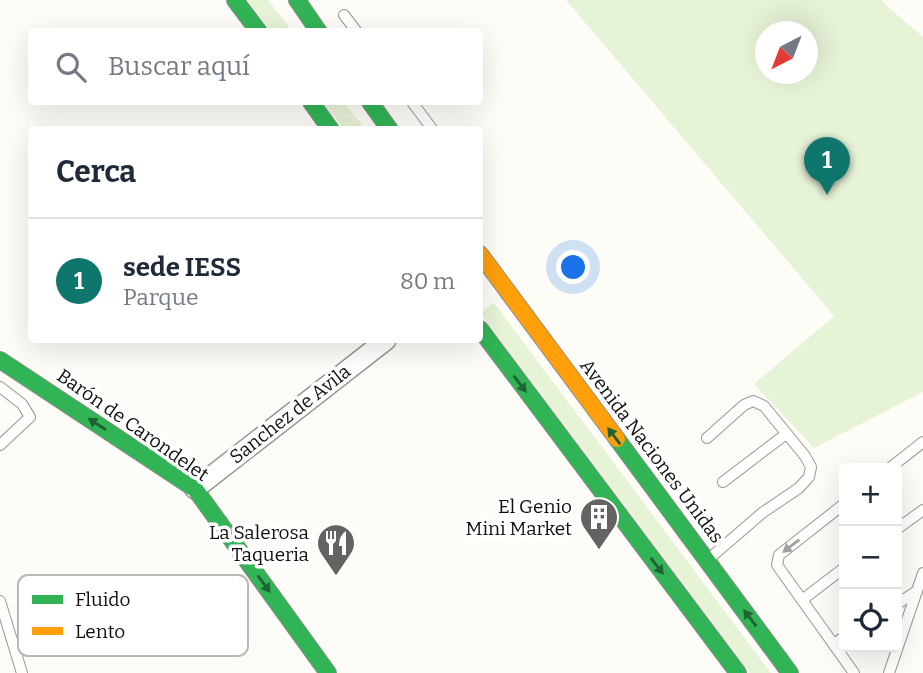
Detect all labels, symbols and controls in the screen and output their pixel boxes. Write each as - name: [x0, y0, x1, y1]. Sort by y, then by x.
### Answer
- north arrow: [755, 21, 818, 84]
- search box: [28, 28, 483, 105]
- icon: search: [52, 48, 90, 86]
- text: Buscar aquí: [108, 51, 250, 82]
- pin: 1: [804, 137, 850, 195]
- text: Cerca: [56, 154, 136, 190]
- your location: [556, 250, 590, 284]
- text: sede IESS: [123, 252, 241, 283]
- text: 1: [74, 267, 84, 295]
- text: 80 m: [400, 267, 455, 295]
- text: Parque: [123, 283, 198, 311]
- street label: Avenida Naciones Unidas: [575, 354, 729, 548]
- street label: Sanchez de Avila: [225, 359, 356, 468]
- street label: Barón de Carondelet: [53, 364, 213, 486]
- one-way arrow: [513, 374, 528, 392]
- one-way arrow: [87, 418, 107, 431]
- one-way arrow: [607, 427, 621, 445]
- map controls: [839, 463, 902, 652]
- button: +: [839, 463, 902, 526]
- place label: El Genio Mini Market: [465, 495, 572, 540]
- building icon: El Genio Mini Market: [578, 496, 620, 551]
- place label: La Salerosa Taqueria: [209, 521, 310, 566]
- restaurant icon: La Salerosa Taqueria: [315, 522, 357, 577]
- button: −: [839, 526, 902, 589]
- one-way arrow: [782, 539, 800, 554]
- one-way arrow: [650, 556, 664, 575]
- legend: [18, 575, 248, 656]
- one-way arrow: [257, 575, 271, 593]
- text: Fluido: [75, 588, 131, 611]
- button: locate: [839, 589, 902, 652]
- one-way arrow: [743, 609, 757, 627]
- text: Lento: [75, 620, 125, 643]

